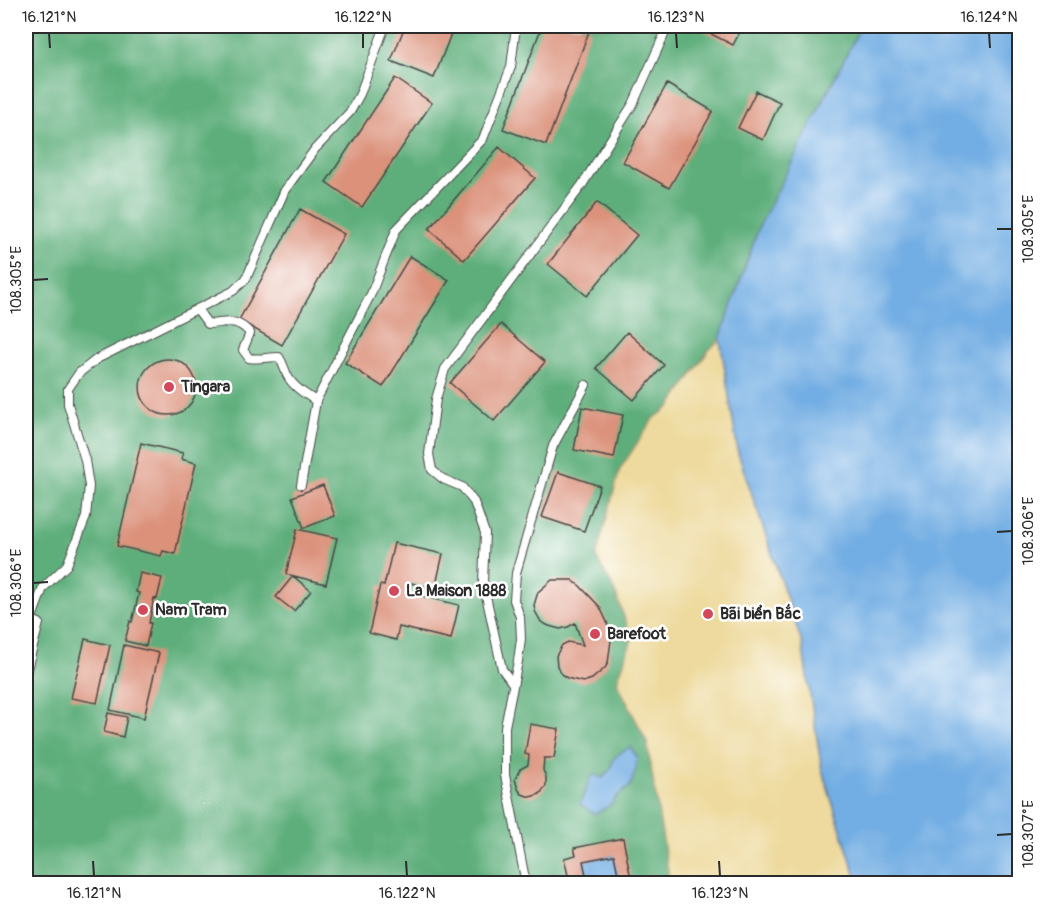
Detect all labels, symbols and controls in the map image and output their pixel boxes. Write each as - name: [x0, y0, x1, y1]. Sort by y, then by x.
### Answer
- text: 16.121°N: [22, 8, 76, 27]
- text: 16.122°N: [334, 8, 392, 27]
- text: 16.123°N: [648, 8, 704, 27]
- text: 16.124°N: [960, 8, 1018, 27]
- text: 108.305°E: [1019, 195, 1038, 263]
- text: 108.305°E: [7, 246, 26, 314]
- place label: Tingara: [180, 377, 231, 397]
- marker: Tingara: [162, 380, 176, 394]
- text: 108.306°E: [1019, 496, 1038, 565]
- text: 108.306°E: [7, 548, 26, 617]
- place label: La Maison 1888: [406, 581, 506, 601]
- marker: La Maison 1888: [387, 584, 401, 598]
- place label: Nam Tram: [155, 600, 227, 620]
- marker: Nam Tram: [136, 603, 150, 617]
- place label: Bãi biển Bắc: [720, 603, 801, 624]
- marker: Bãi biển Bắc: [701, 607, 715, 621]
- place label: Barefoot: [607, 624, 666, 644]
- marker: Barefoot: [588, 627, 602, 641]
- text: 108.307°E: [1019, 800, 1038, 868]
- text: 16.121°N: [67, 884, 121, 903]
- text: 16.122°N: [378, 884, 436, 903]
- text: 16.123°N: [692, 884, 748, 903]

